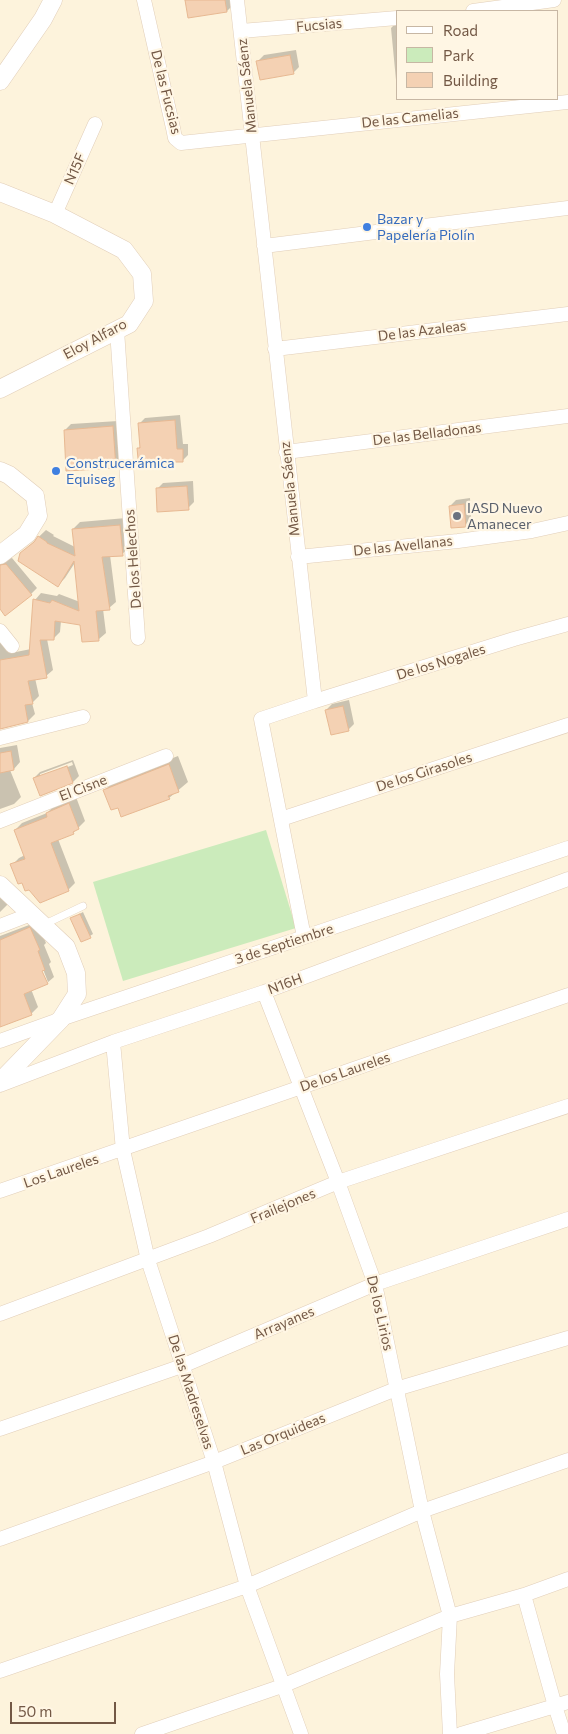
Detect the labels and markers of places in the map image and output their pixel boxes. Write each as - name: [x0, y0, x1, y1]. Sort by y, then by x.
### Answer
- place label: Bazar y Papelería Piolín: [377, 211, 475, 243]
- marker: Bazar y Papelería Piolín: [361, 221, 373, 233]
- place label: Construcerámica Equiseg: [66, 455, 175, 488]
- marker: Construcerámica Equiseg: [50, 465, 62, 477]
- place label: IASD Nuevo Amanecer: [467, 500, 543, 532]
- marker: IASD Nuevo Amanecer: [451, 510, 463, 522]

